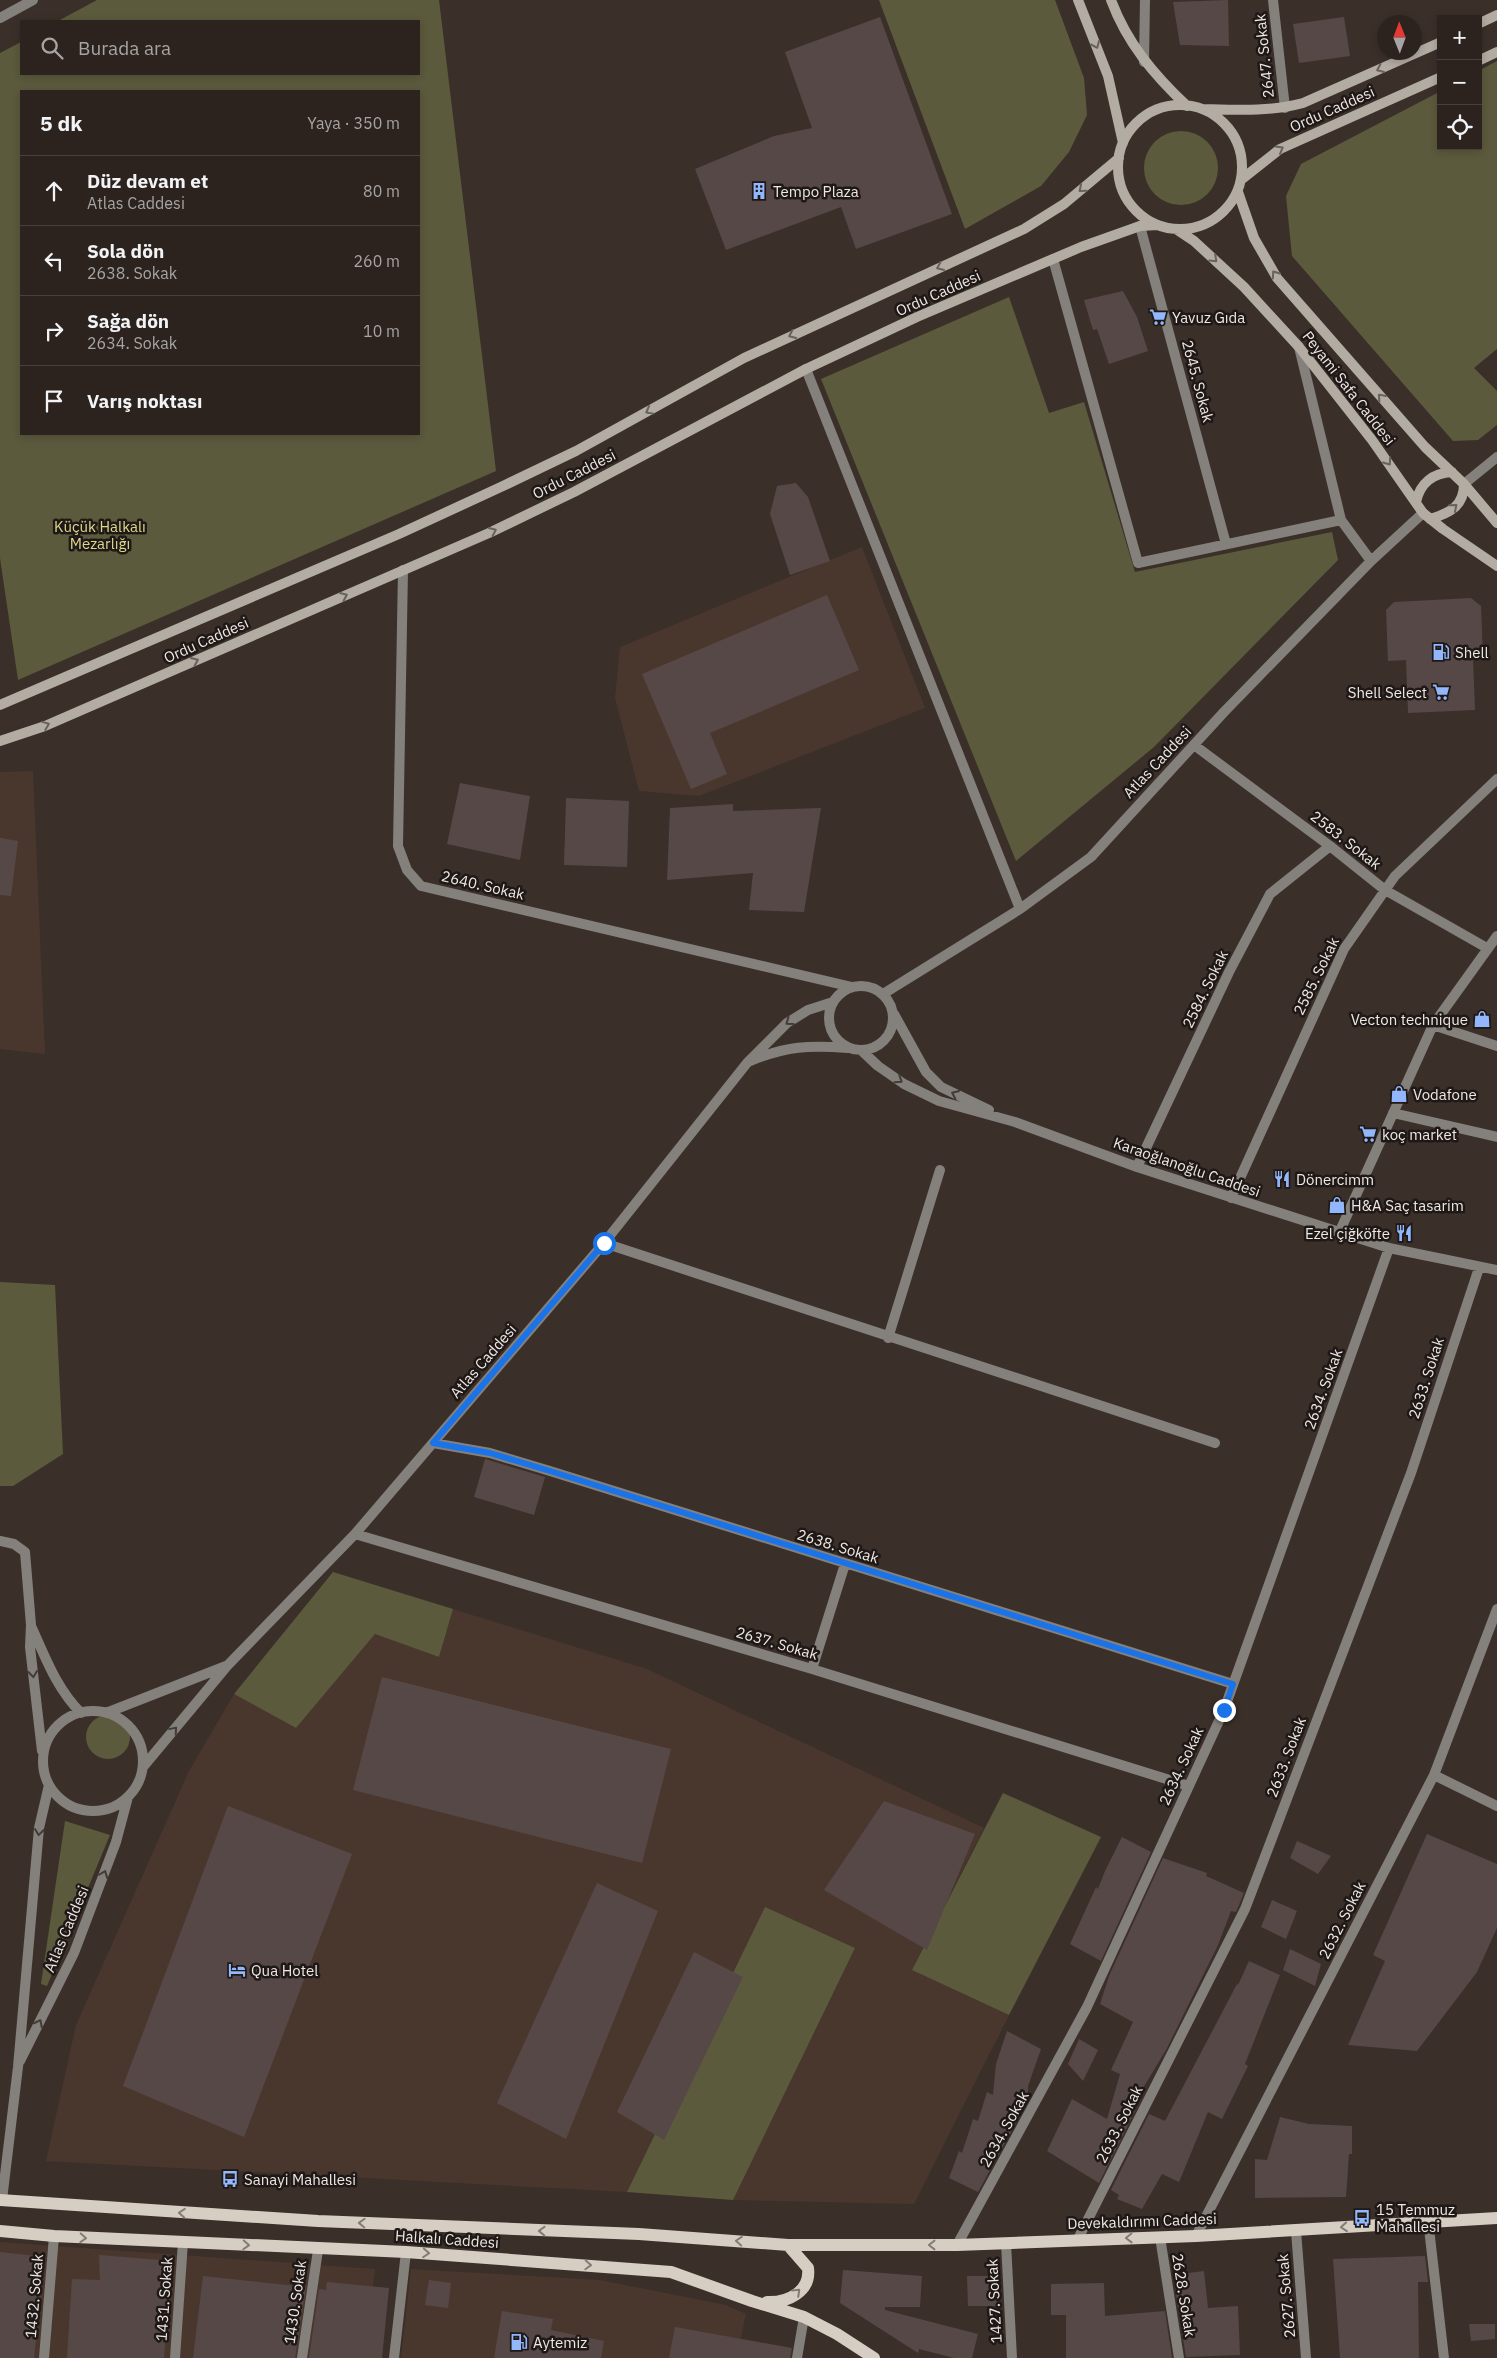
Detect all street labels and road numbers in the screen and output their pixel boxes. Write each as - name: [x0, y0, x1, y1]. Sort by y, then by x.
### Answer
- street label: 2647. Sokak: [1250, 13, 1278, 99]
- street label: Ordu Caddesi: [1287, 82, 1377, 136]
- street label: Ordu Caddesi: [893, 266, 983, 320]
- street label: Peyami Safa Caddesi: [1298, 327, 1400, 449]
- street label: 2645. Sokak: [1178, 338, 1218, 424]
- street label: Ordu Caddesi: [529, 445, 619, 503]
- street label: Ordu Caddesi: [161, 613, 251, 667]
- street label: Atlas Caddesi: [1119, 722, 1195, 802]
- street label: 2583. Sokak: [1307, 807, 1385, 874]
- street label: 2640. Sokak: [440, 866, 526, 904]
- street label: 2585. Sokak: [1289, 934, 1343, 1018]
- street label: 2584. Sokak: [1178, 947, 1232, 1031]
- street label: Karaoğlanoğlu Caddesi: [1111, 1133, 1263, 1201]
- street label: Atlas Caddesi: [446, 1320, 520, 1402]
- street label: 2633. Sokak: [1404, 1335, 1448, 1421]
- street label: 2634. Sokak: [1300, 1346, 1346, 1432]
- street label: 2638. Sokak: [795, 1525, 881, 1567]
- street label: 2637. Sokak: [734, 1622, 820, 1664]
- street label: 2633. Sokak: [1262, 1714, 1310, 1800]
- street label: 2634. Sokak: [1155, 1724, 1208, 1808]
- street label: 2632. Sokak: [1314, 1878, 1370, 1962]
- street label: Atlas Caddesi: [39, 1883, 93, 1975]
- street label: 2633. Sokak: [1091, 2082, 1147, 2166]
- street label: 2634. Sokak: [975, 2087, 1033, 2171]
- street label: Devekaldırımı Caddesi: [1067, 2209, 1217, 2233]
- street label: Halkalı Caddesi: [395, 2226, 499, 2252]
- street label: 2628. Sokak: [1168, 2252, 1200, 2338]
- street label: 1432. Sokak: [21, 2253, 47, 2339]
- street label: 2627. Sokak: [1273, 2253, 1299, 2339]
- street label: 1431. Sokak: [152, 2256, 176, 2342]
- street label: 1427. Sokak: [982, 2258, 1006, 2344]
- street label: 1430. Sokak: [280, 2259, 310, 2345]

